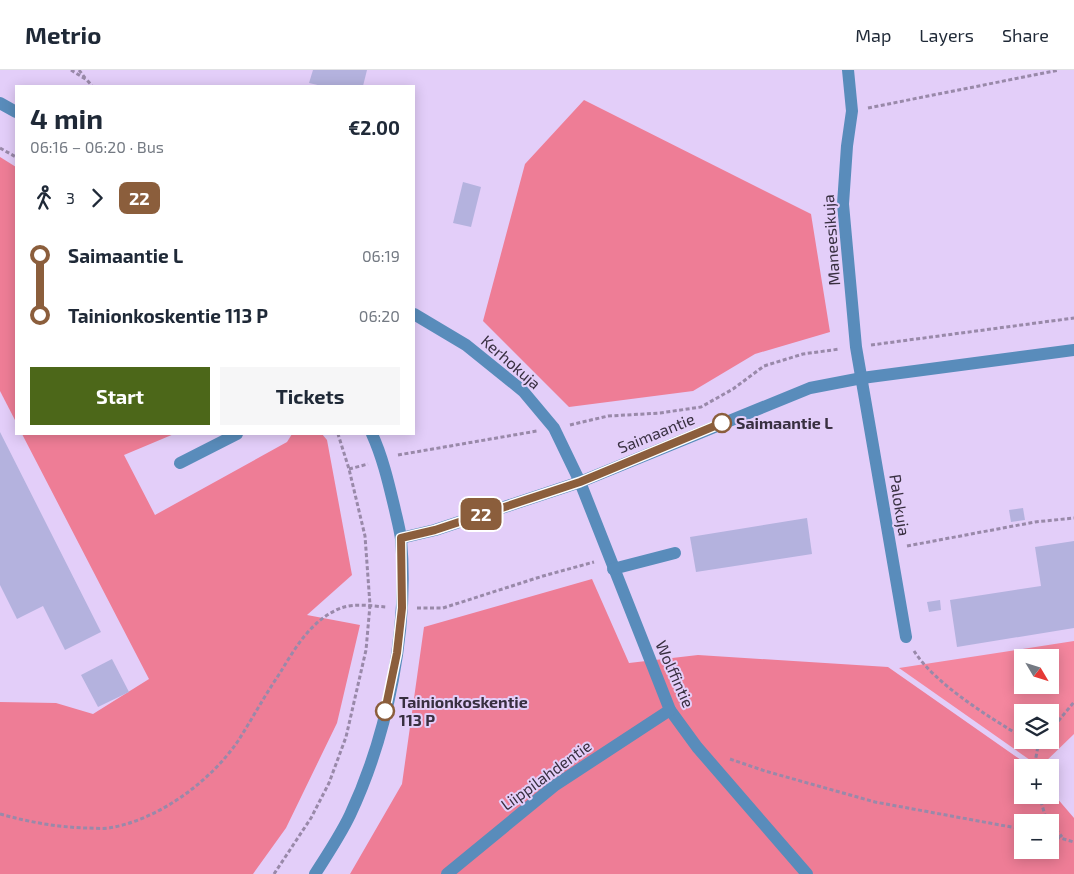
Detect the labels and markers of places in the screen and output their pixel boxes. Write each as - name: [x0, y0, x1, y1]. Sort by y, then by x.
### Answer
- marker: Saimaantie L: [712, 413, 732, 433]
- place label: Saimaantie L: [736, 413, 833, 432]
- place label: Tainionkoskentie 113 P: [399, 692, 528, 729]
- marker: Tainionkoskentie 113 P: [375, 701, 395, 721]

